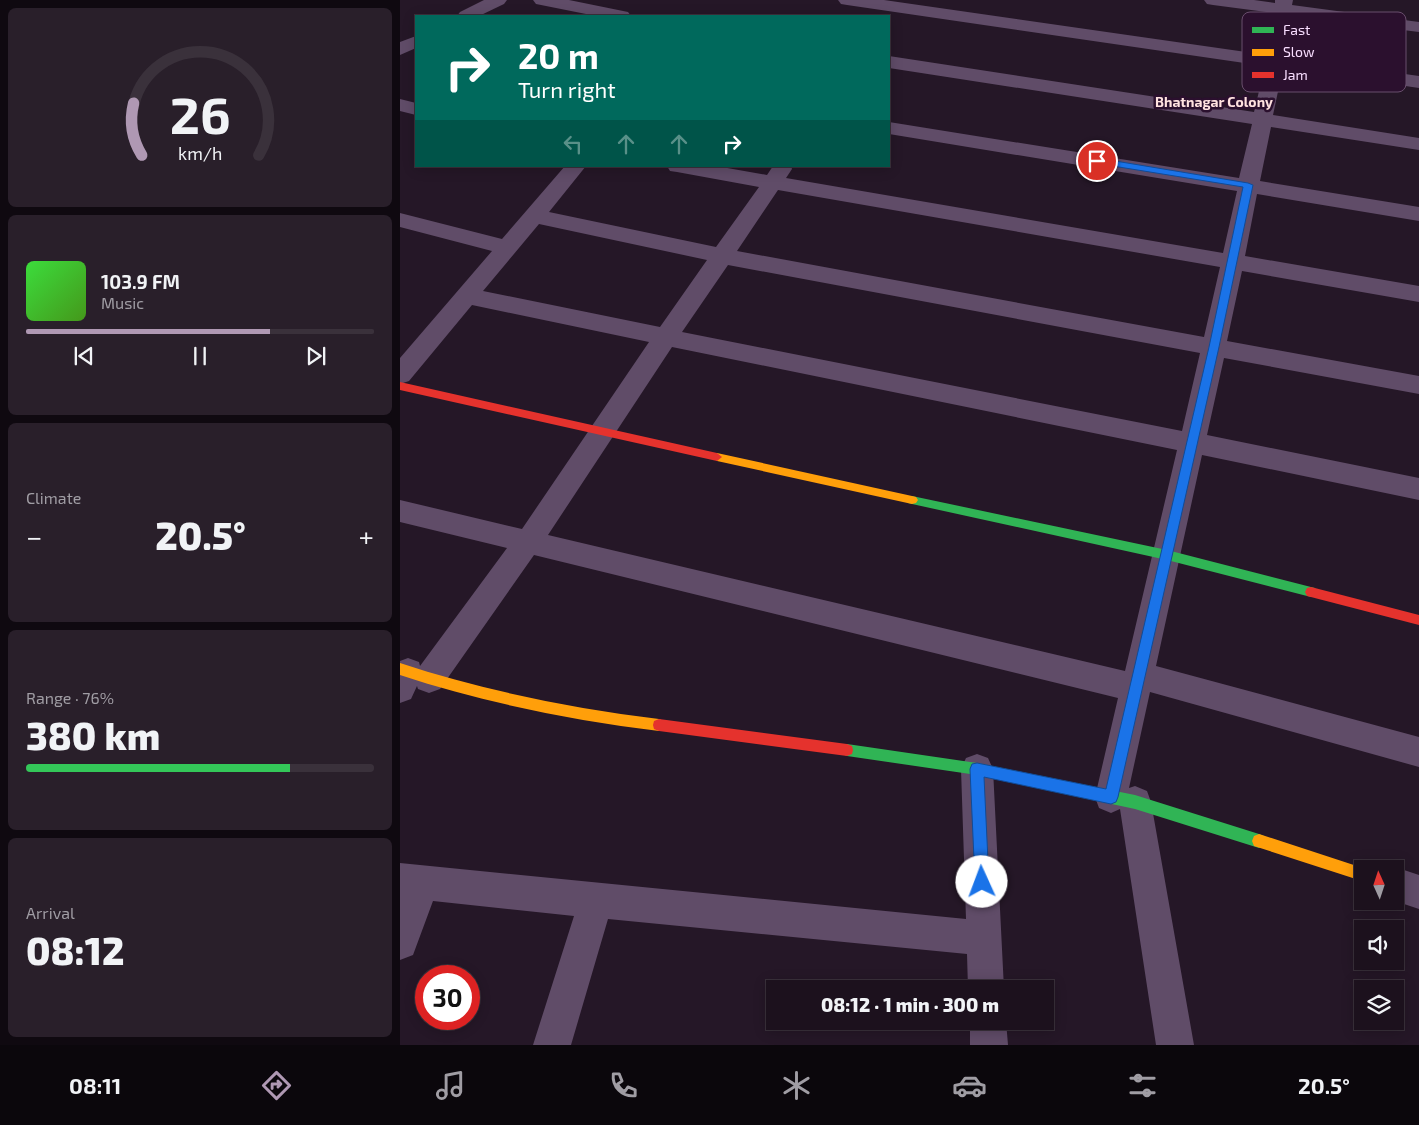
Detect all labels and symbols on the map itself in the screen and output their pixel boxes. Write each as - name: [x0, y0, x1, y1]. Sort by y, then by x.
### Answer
- legend: [1242, 12, 1406, 92]
- text: Fast: [1283, 21, 1310, 38]
- text: Slow: [1283, 43, 1315, 60]
- text: Jam: [1283, 66, 1308, 83]
- district label: Bhatnagar Colony: [1155, 93, 1273, 110]
- pin: [1076, 140, 1118, 182]
- position arrow: [955, 855, 1007, 907]
- north arrow: [1354, 860, 1404, 910]
- speed limit sign: 30: [415, 965, 480, 1030]

